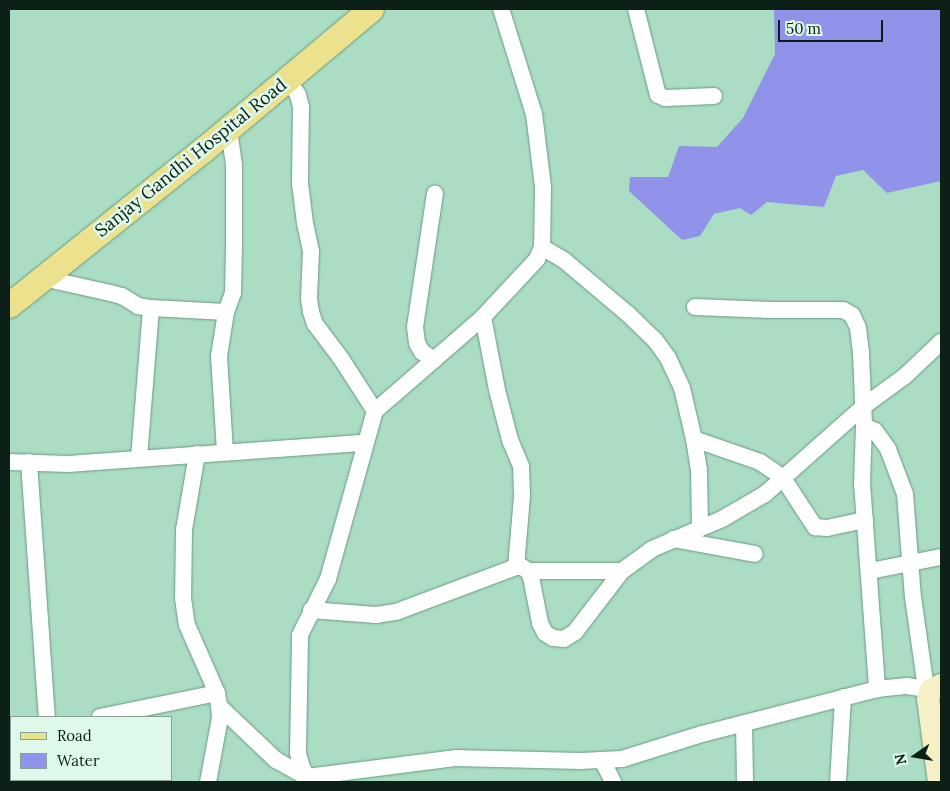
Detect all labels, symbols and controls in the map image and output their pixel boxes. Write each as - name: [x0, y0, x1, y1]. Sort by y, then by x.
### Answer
- scale bar: [780, 10, 885, 42]
- text: 50 m: [786, 19, 821, 38]
- street label: Sanjay Gandhi Hospital Road: [91, 74, 291, 242]
- legend: [10, 716, 172, 781]
- text: Road: [57, 726, 92, 745]
- north arrow: [890, 731, 940, 781]
- text: Water: [57, 751, 99, 770]
- text: N: [890, 752, 910, 767]

